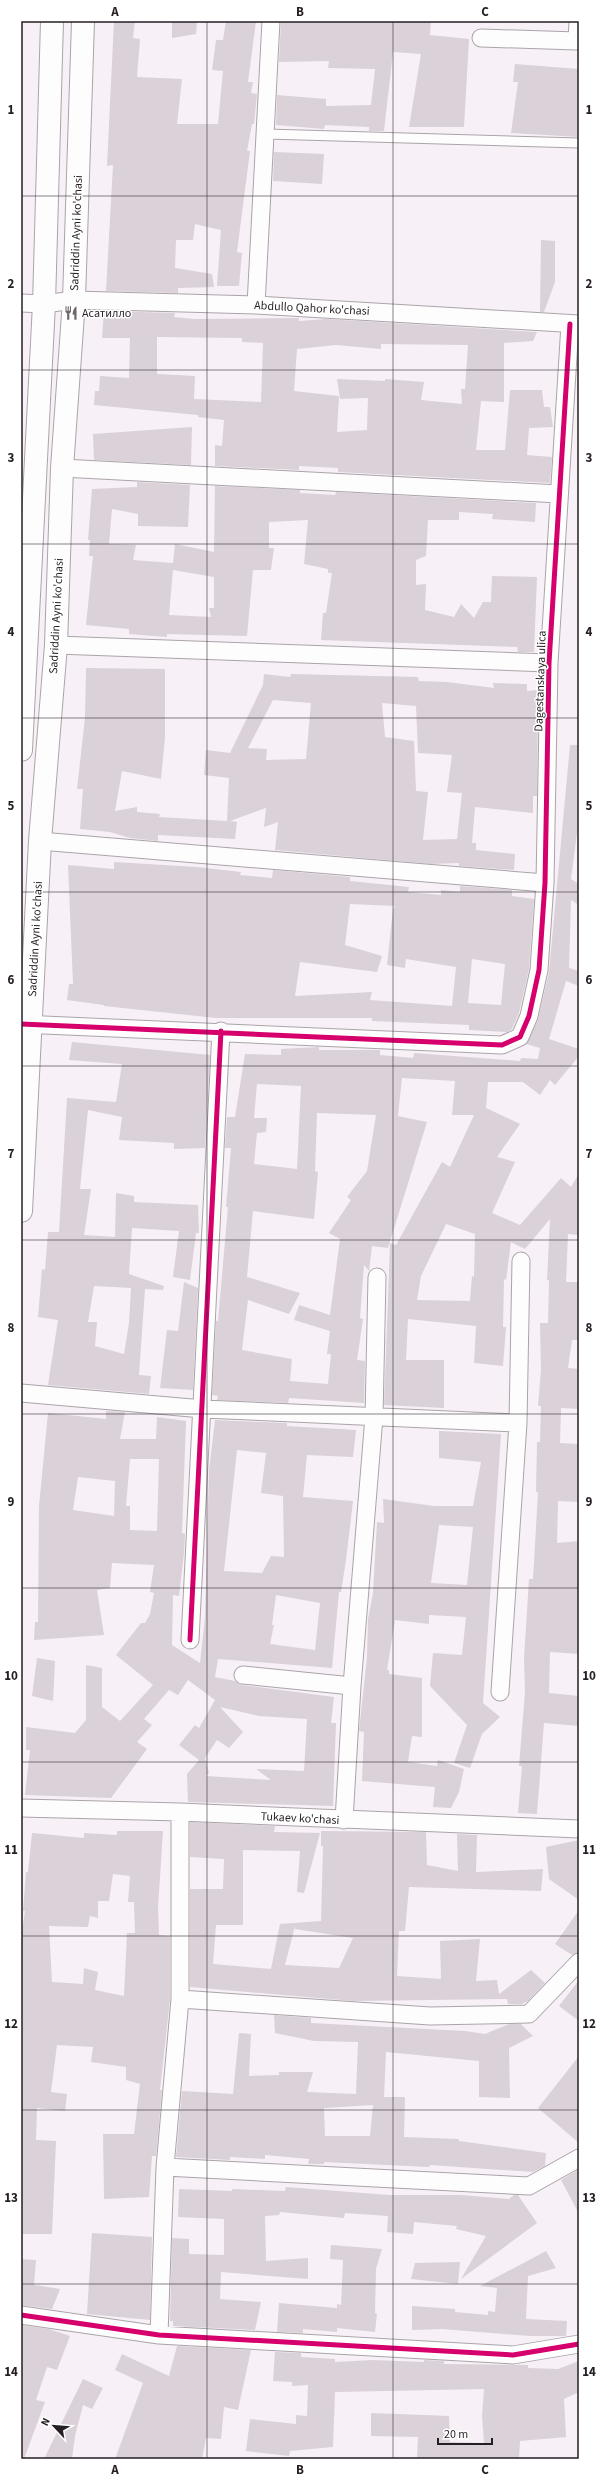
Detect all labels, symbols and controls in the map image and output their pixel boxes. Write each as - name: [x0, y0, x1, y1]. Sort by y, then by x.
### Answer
- text: A: [110, 3, 119, 21]
- text: B: [296, 3, 304, 21]
- text: C: [481, 3, 489, 21]
- text: 1: [8, 101, 15, 119]
- text: 1: [586, 101, 593, 119]
- street label: Sadriddin Ayni ko'chasi: [66, 175, 87, 291]
- text: 2: [8, 275, 15, 293]
- text: 2: [586, 275, 593, 293]
- street label: Abdullo Qahor ko'chasi: [254, 297, 370, 320]
- restaurant icon: Асатилло: [63, 305, 79, 321]
- place label: Асатилло: [82, 305, 131, 322]
- text: 3: [8, 449, 15, 467]
- text: 3: [586, 449, 593, 467]
- street label: Sadriddin Ayni ko'chasi: [45, 558, 68, 674]
- text: 4: [8, 623, 15, 641]
- text: 4: [586, 623, 593, 641]
- street label: Dagestanskaya ulica: [530, 630, 551, 732]
- text: 5: [8, 797, 15, 815]
- text: 5: [586, 797, 593, 815]
- street label: Sadriddin Ayni ko'chasi: [24, 881, 47, 997]
- text: 6: [8, 971, 15, 989]
- text: 6: [586, 971, 593, 989]
- text: 7: [8, 1145, 15, 1163]
- text: 7: [586, 1145, 593, 1163]
- text: 8: [8, 1319, 15, 1337]
- text: 8: [586, 1319, 593, 1337]
- text: 9: [8, 1493, 15, 1511]
- text: 9: [586, 1493, 593, 1511]
- text: 10: [4, 1667, 18, 1685]
- text: 10: [582, 1667, 596, 1685]
- street label: Tukaev ko'chasi: [260, 1808, 340, 1829]
- text: 11: [4, 1841, 18, 1859]
- text: 11: [582, 1841, 596, 1859]
- text: 12: [4, 2015, 18, 2033]
- text: 12: [582, 2015, 596, 2033]
- text: 13: [4, 2189, 18, 2207]
- text: 13: [582, 2189, 596, 2207]
- text: 14: [4, 2363, 18, 2381]
- text: 14: [582, 2363, 596, 2381]
- north arrow: [34, 2406, 74, 2446]
- text: N: [37, 2415, 54, 2428]
- scale bar: [438, 2420, 492, 2446]
- text: 20 m: [444, 2426, 468, 2443]
- text: A: [110, 2461, 119, 2479]
- text: B: [296, 2461, 304, 2479]
- text: C: [481, 2461, 489, 2479]

